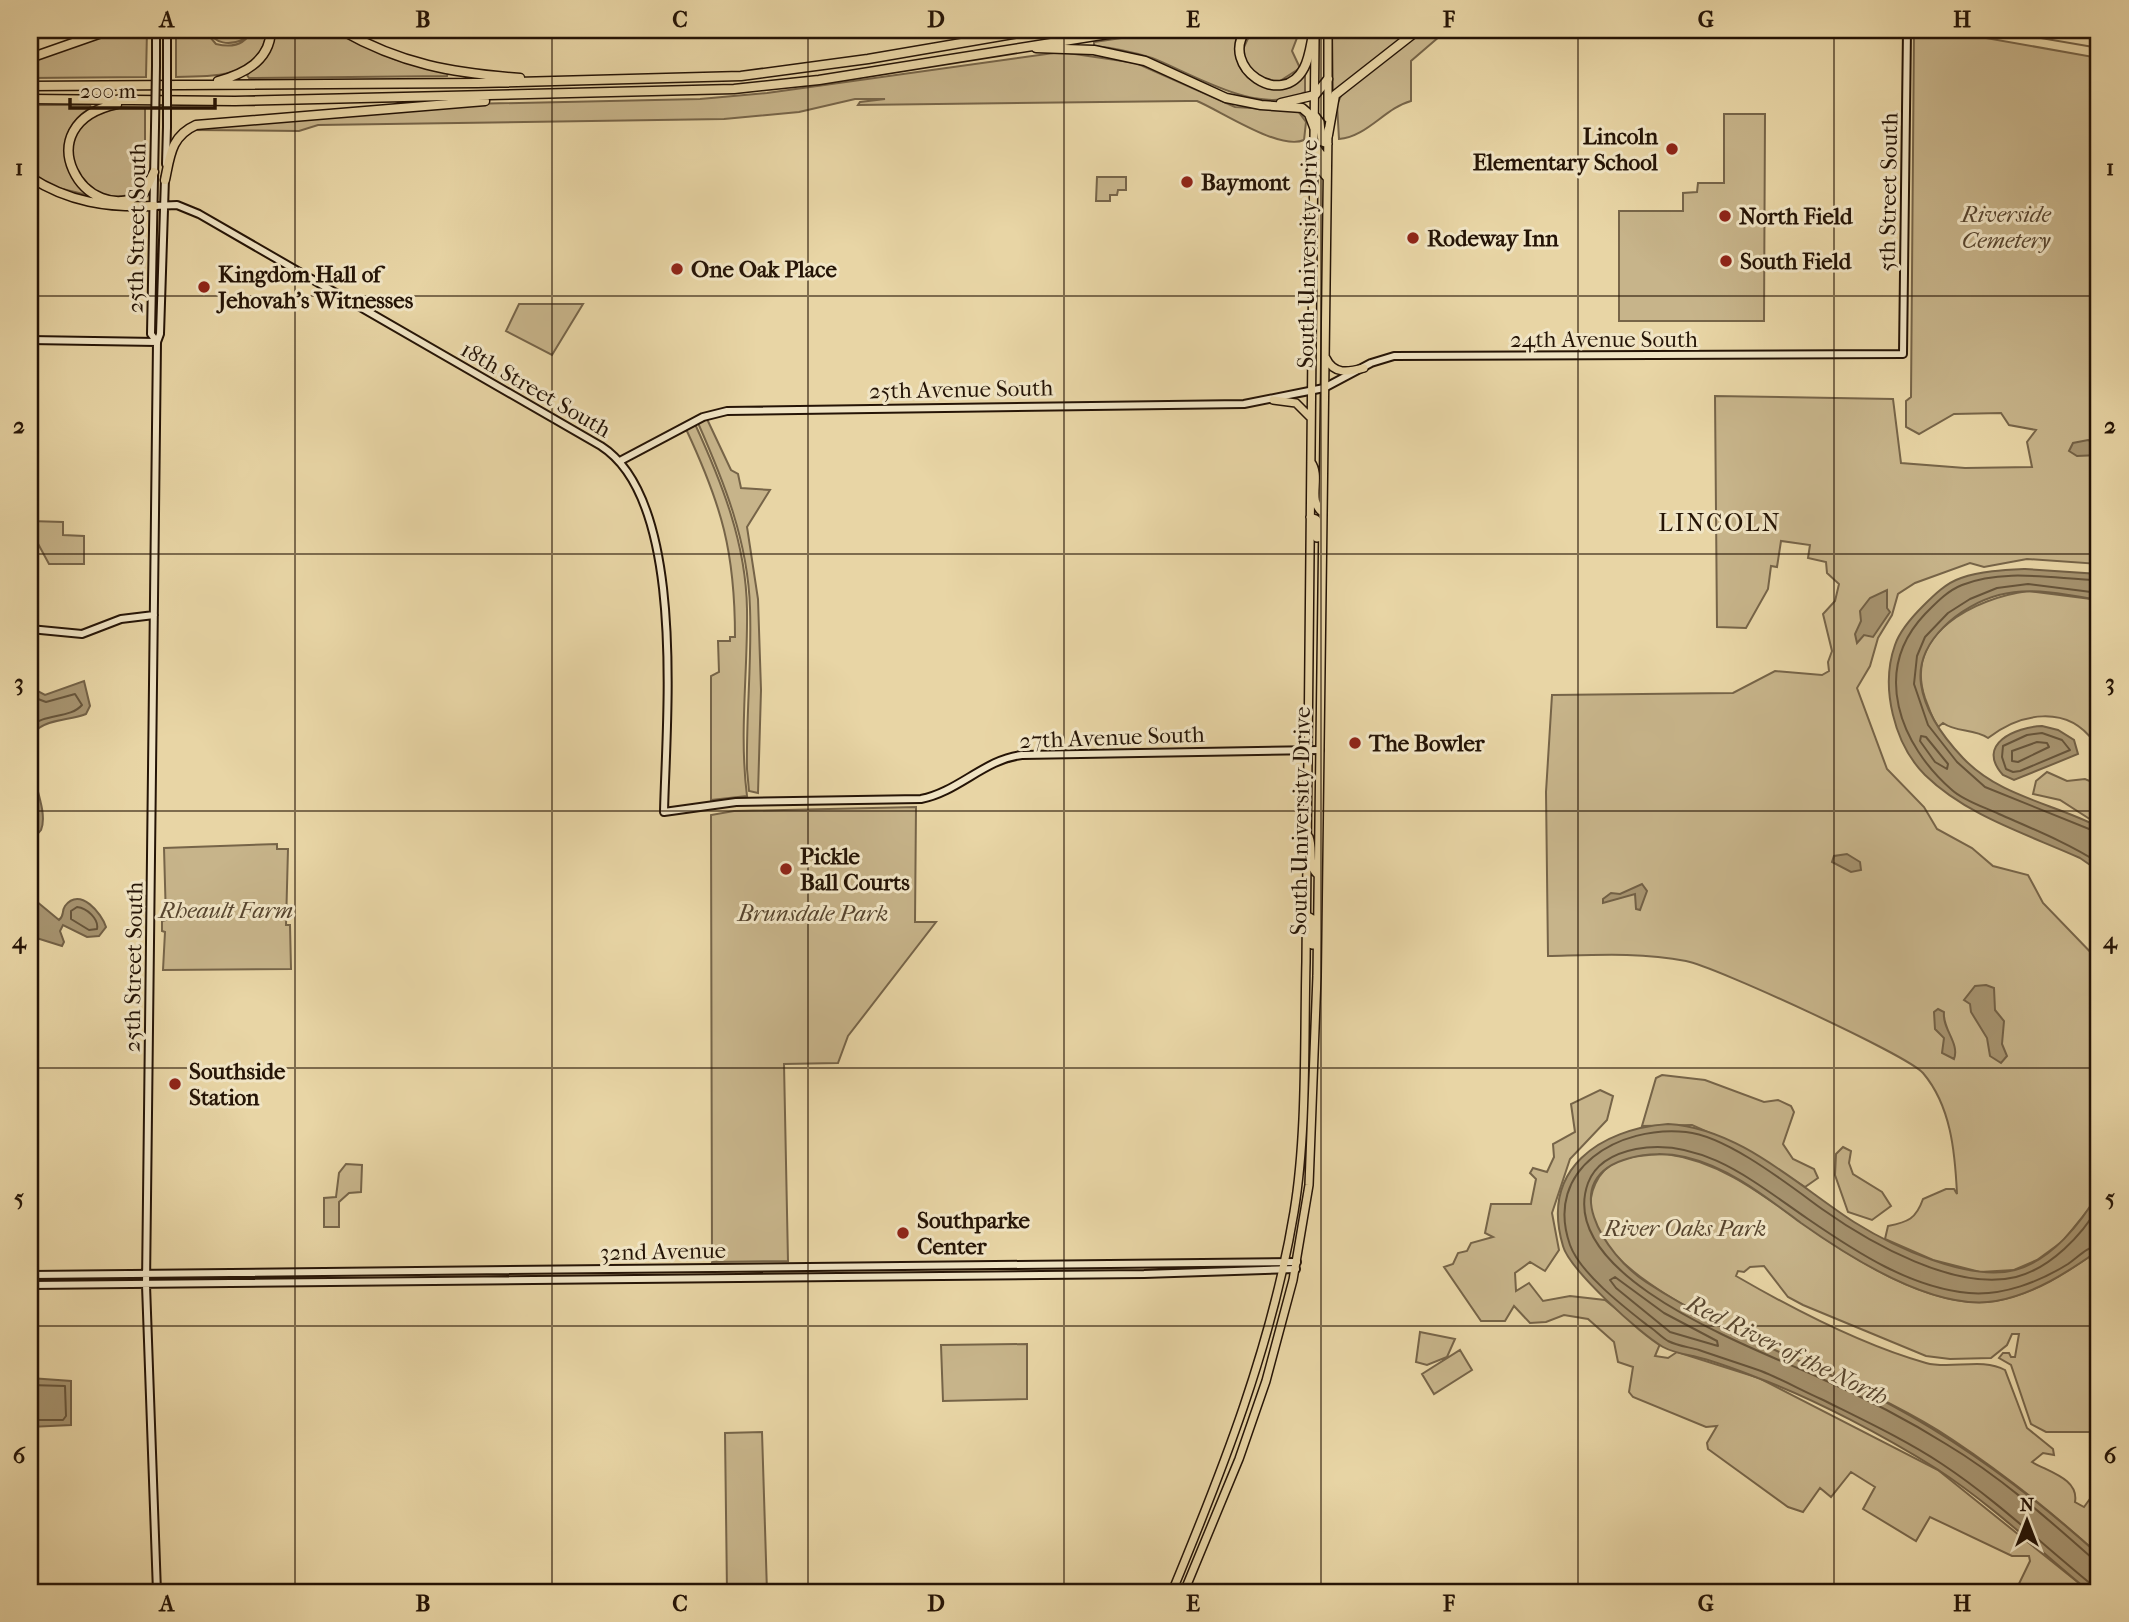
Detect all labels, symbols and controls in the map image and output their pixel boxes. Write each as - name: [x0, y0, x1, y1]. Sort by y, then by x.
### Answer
- text: A: [158, 6, 176, 33]
- text: B: [416, 6, 431, 33]
- text: C: [672, 6, 688, 33]
- text: D: [927, 6, 945, 33]
- text: E: [1186, 6, 1200, 33]
- text: F: [1442, 6, 1456, 33]
- text: G: [1698, 6, 1714, 33]
- text: H: [1953, 6, 1971, 33]
- scale bar: [70, 66, 215, 110]
- text: 200 m: [80, 79, 136, 103]
- street label: 5th Street South: [1874, 112, 1903, 272]
- place label: Lincoln Elementary School: [1473, 123, 1659, 176]
- street label: South University Drive: [1292, 139, 1323, 369]
- marker: Lincoln Elementary School: [1664, 141, 1680, 157]
- street label: 25th Street South: [122, 142, 151, 314]
- text: 1: [15, 154, 23, 181]
- text: 1: [2106, 154, 2114, 181]
- place label: Baymont: [1201, 169, 1291, 196]
- marker: Baymont: [1179, 174, 1195, 190]
- park label: Riverside Cemetery: [1959, 201, 2051, 254]
- place label: North Field: [1739, 203, 1854, 230]
- marker: North Field: [1717, 208, 1733, 224]
- place label: Rodeway Inn: [1427, 225, 1559, 252]
- marker: Rodeway Inn: [1405, 230, 1421, 246]
- place label: South Field: [1740, 248, 1853, 275]
- marker: South Field: [1718, 253, 1734, 269]
- place label: One Oak Place: [691, 256, 837, 283]
- place label: Kingdom Hall of Jehovah's Witnesses: [216, 261, 414, 314]
- marker: One Oak Place: [669, 261, 685, 277]
- marker: Kingdom Hall of Jehovah's Witnesses: [196, 279, 212, 295]
- street label: 24th Avenue South: [1510, 326, 1698, 353]
- street label: 18th Street South: [456, 336, 616, 443]
- street label: 25th Avenue South: [869, 374, 1054, 405]
- text: 2: [13, 412, 25, 439]
- text: 2: [2104, 412, 2116, 439]
- district label: LINCOLN: [1658, 509, 1782, 537]
- text: 3: [14, 669, 24, 696]
- text: 3: [2105, 669, 2115, 696]
- street label: South University Drive: [1285, 706, 1316, 936]
- street label: 27th Avenue South: [1019, 721, 1205, 754]
- place label: The Bowler: [1368, 730, 1486, 757]
- marker: The Bowler: [1347, 735, 1363, 751]
- place label: Pickle Ball Courts: [800, 843, 910, 896]
- marker: Pickle Ball Courts: [778, 861, 794, 877]
- street label: 25th Street South: [119, 881, 148, 1053]
- park label: Rheault Farm: [157, 897, 293, 924]
- park label: Brunsdale Park: [736, 900, 888, 927]
- text: 4: [11, 927, 27, 954]
- text: 4: [2102, 927, 2118, 954]
- place label: Southside Station: [189, 1058, 286, 1111]
- marker: Southside Station: [167, 1076, 183, 1092]
- text: 5: [14, 1184, 24, 1211]
- text: 5: [2105, 1184, 2115, 1211]
- place label: Southparke Center: [917, 1207, 1031, 1260]
- park label: River Oaks Park: [1602, 1215, 1766, 1242]
- marker: Southparke Center: [895, 1225, 911, 1241]
- street label: 32nd Avenue: [600, 1237, 726, 1266]
- water label: Red River of the North: [1680, 1288, 1892, 1411]
- text: 6: [13, 1442, 26, 1469]
- text: 6: [2104, 1442, 2117, 1469]
- north arrow: [1993, 1486, 2062, 1556]
- text: N: [2020, 1494, 2035, 1516]
- text: A: [158, 1590, 176, 1617]
- text: B: [416, 1590, 431, 1617]
- text: C: [672, 1590, 688, 1617]
- text: D: [927, 1590, 945, 1617]
- text: E: [1186, 1590, 1200, 1617]
- text: F: [1442, 1590, 1456, 1617]
- text: G: [1698, 1590, 1714, 1617]
- text: H: [1953, 1590, 1971, 1617]

